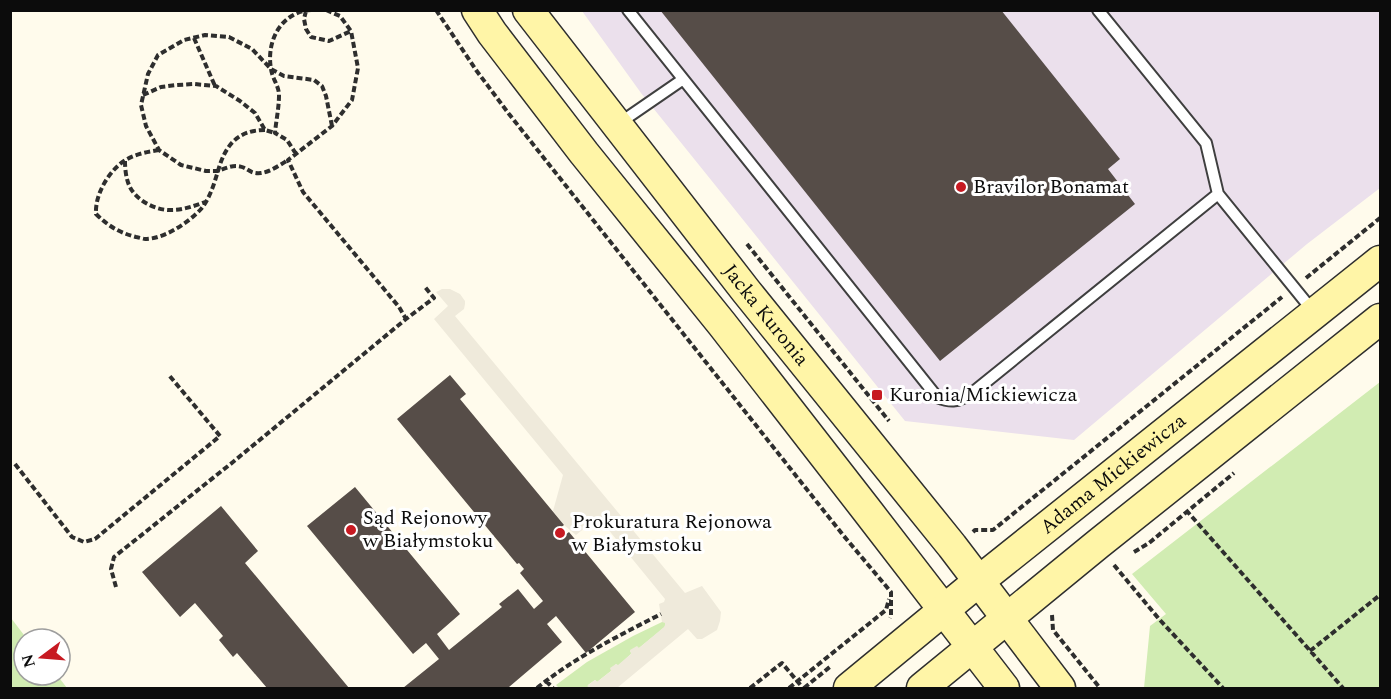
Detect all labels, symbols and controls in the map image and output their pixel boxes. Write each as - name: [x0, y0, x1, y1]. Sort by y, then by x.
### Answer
- place label: Bravilor Bonamat: [973, 172, 1129, 202]
- marker: Bravilor Bonamat: [954, 180, 968, 194]
- street label: Jacka Kuronia: [715, 258, 816, 373]
- place label: Kuronia/Mickiewicza: [889, 380, 1078, 410]
- marker: Kuronia/Mickiewicza: [870, 388, 884, 402]
- street label: Adama Mickiewicza: [1034, 406, 1193, 542]
- place label: Sąd Rejonowy w Białymstoku: [362, 503, 493, 556]
- place label: Prokuratura Rejonowa w Białymstoku: [571, 507, 772, 560]
- marker: Sąd Rejonowy w Białymstoku: [344, 523, 358, 537]
- marker: Prokuratura Rejonowa w Białymstoku: [553, 526, 567, 540]
- north arrow: [12, 627, 72, 687]
- text: N: [15, 651, 42, 670]

